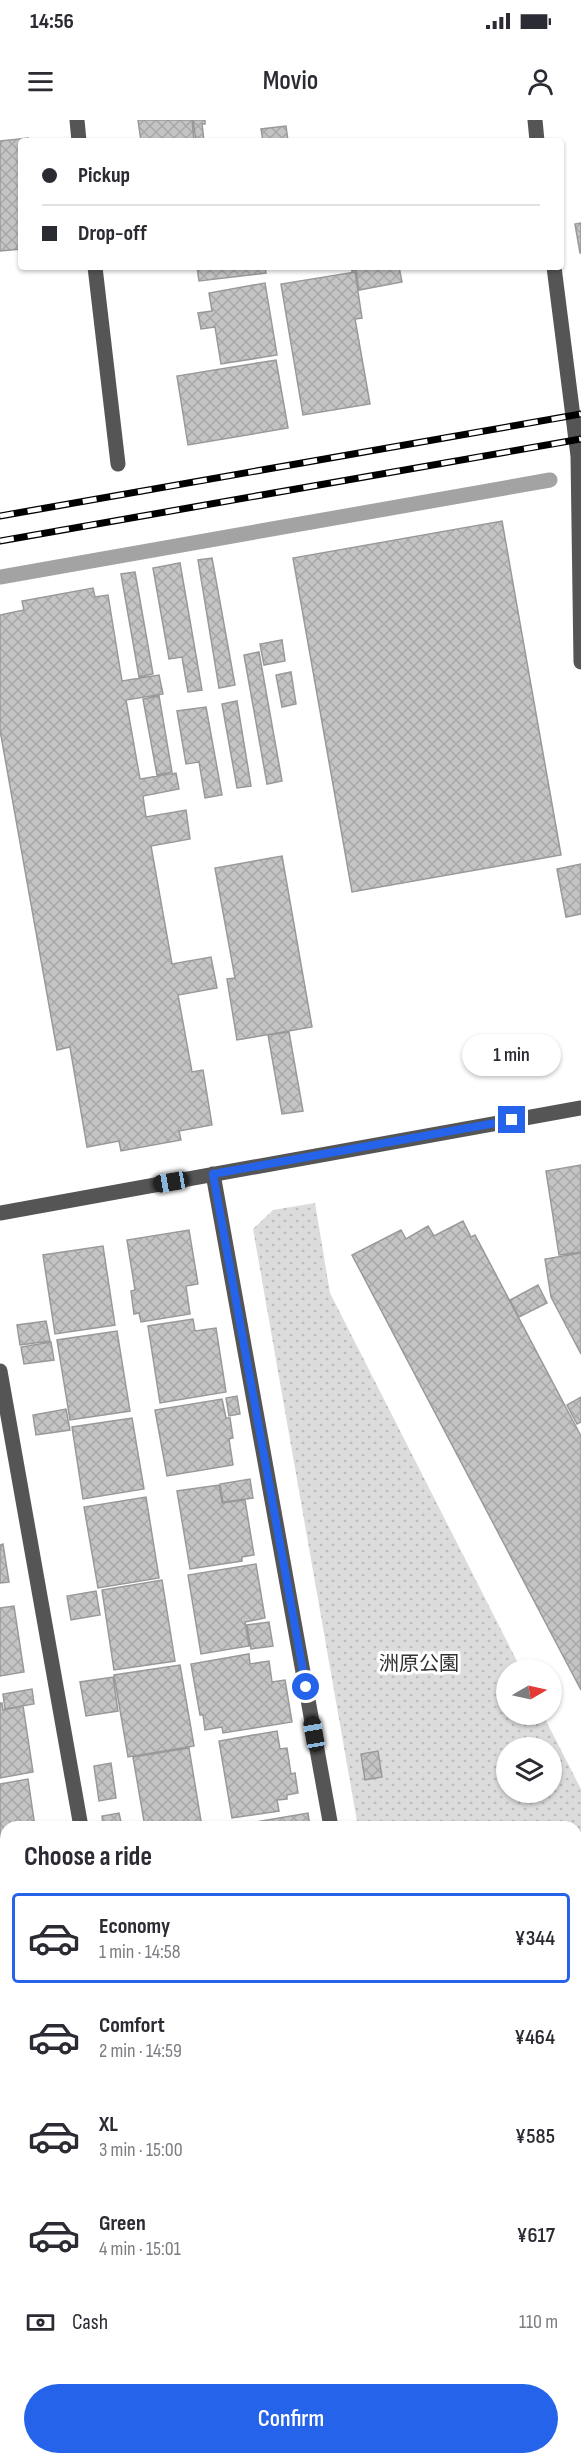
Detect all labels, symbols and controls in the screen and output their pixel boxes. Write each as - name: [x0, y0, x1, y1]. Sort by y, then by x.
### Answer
- text: 14:56: [30, 8, 74, 35]
- icon: menu: [24, 65, 57, 98]
- text: Movio: [263, 65, 318, 97]
- icon: person: [524, 65, 557, 98]
- text: Pickup: [78, 162, 130, 189]
- text: Drop-off: [78, 220, 147, 247]
- callout: 1 min: [462, 1033, 562, 1075]
- text: 1 min: [493, 1043, 530, 1067]
- route end: [498, 1106, 525, 1133]
- car: [152, 1170, 190, 1194]
- park label: 洲原公園: [379, 1652, 459, 1676]
- north arrow: [496, 1659, 562, 1725]
- map controls: [496, 1659, 562, 1803]
- route start: [292, 1673, 319, 1700]
- car: [302, 1715, 326, 1753]
- button: layers: [496, 1737, 562, 1803]
- text: Choose a ride: [24, 1841, 152, 1873]
- icon: car: [27, 1911, 81, 1965]
- text: Economy: [99, 1913, 170, 1940]
- text: ¥344: [514, 1925, 555, 1952]
- text: 1 min · 14:58: [99, 1940, 181, 1964]
- icon: car: [27, 2010, 81, 2064]
- text: Comfort: [99, 2012, 165, 2039]
- text: ¥464: [514, 2024, 555, 2051]
- text: 2 min · 14:59: [99, 2039, 182, 2063]
- icon: car: [27, 2109, 81, 2163]
- text: XL: [99, 2111, 118, 2138]
- text: ¥585: [515, 2123, 555, 2150]
- text: 3 min · 15:00: [99, 2138, 183, 2162]
- icon: car: [27, 2208, 81, 2262]
- text: Green: [99, 2210, 146, 2237]
- text: ¥617: [516, 2222, 555, 2249]
- text: 4 min · 15:01: [99, 2237, 181, 2261]
- icon: cash: [24, 2306, 57, 2339]
- text: Cash: [72, 2309, 108, 2336]
- text: 110 m: [519, 2310, 558, 2334]
- button: Confirm: [24, 2384, 558, 2453]

